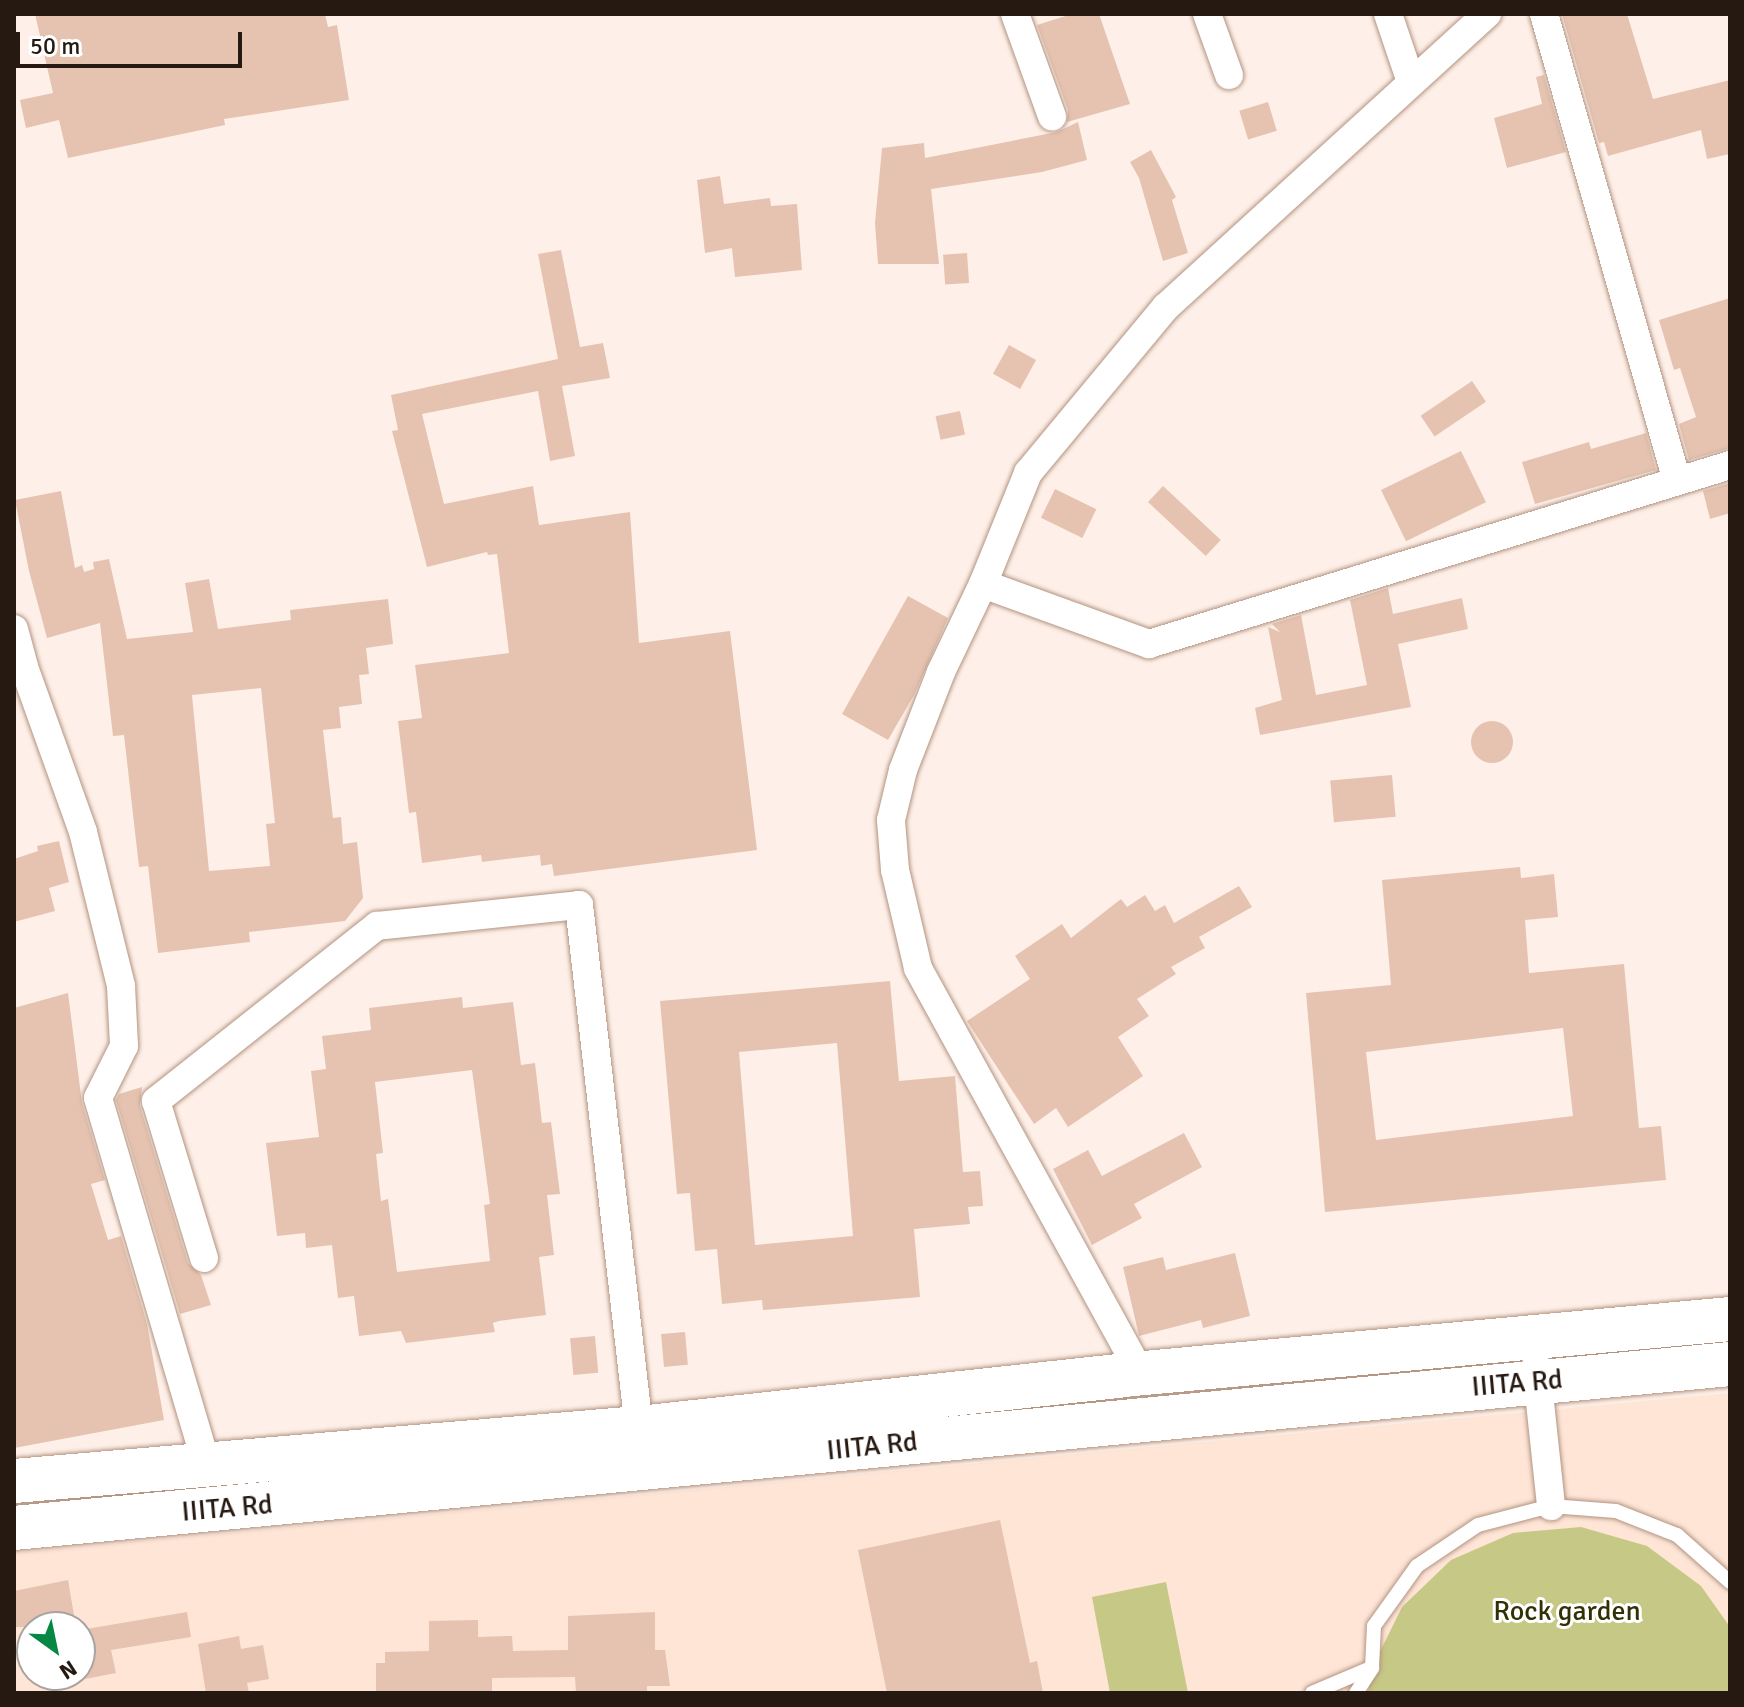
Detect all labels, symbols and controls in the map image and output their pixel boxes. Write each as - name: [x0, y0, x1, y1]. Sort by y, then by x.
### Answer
- scale bar: [20, 16, 246, 66]
- text: 50 m: [30, 31, 80, 61]
- street label: IIITA Rd: [1470, 1362, 1564, 1404]
- street label: IIITA Rd: [825, 1425, 919, 1467]
- street label: IIITA Rd: [180, 1487, 274, 1529]
- park label: Rock garden: [1493, 1594, 1641, 1628]
- north arrow: [16, 1611, 96, 1691]
- text: N: [54, 1654, 82, 1685]

